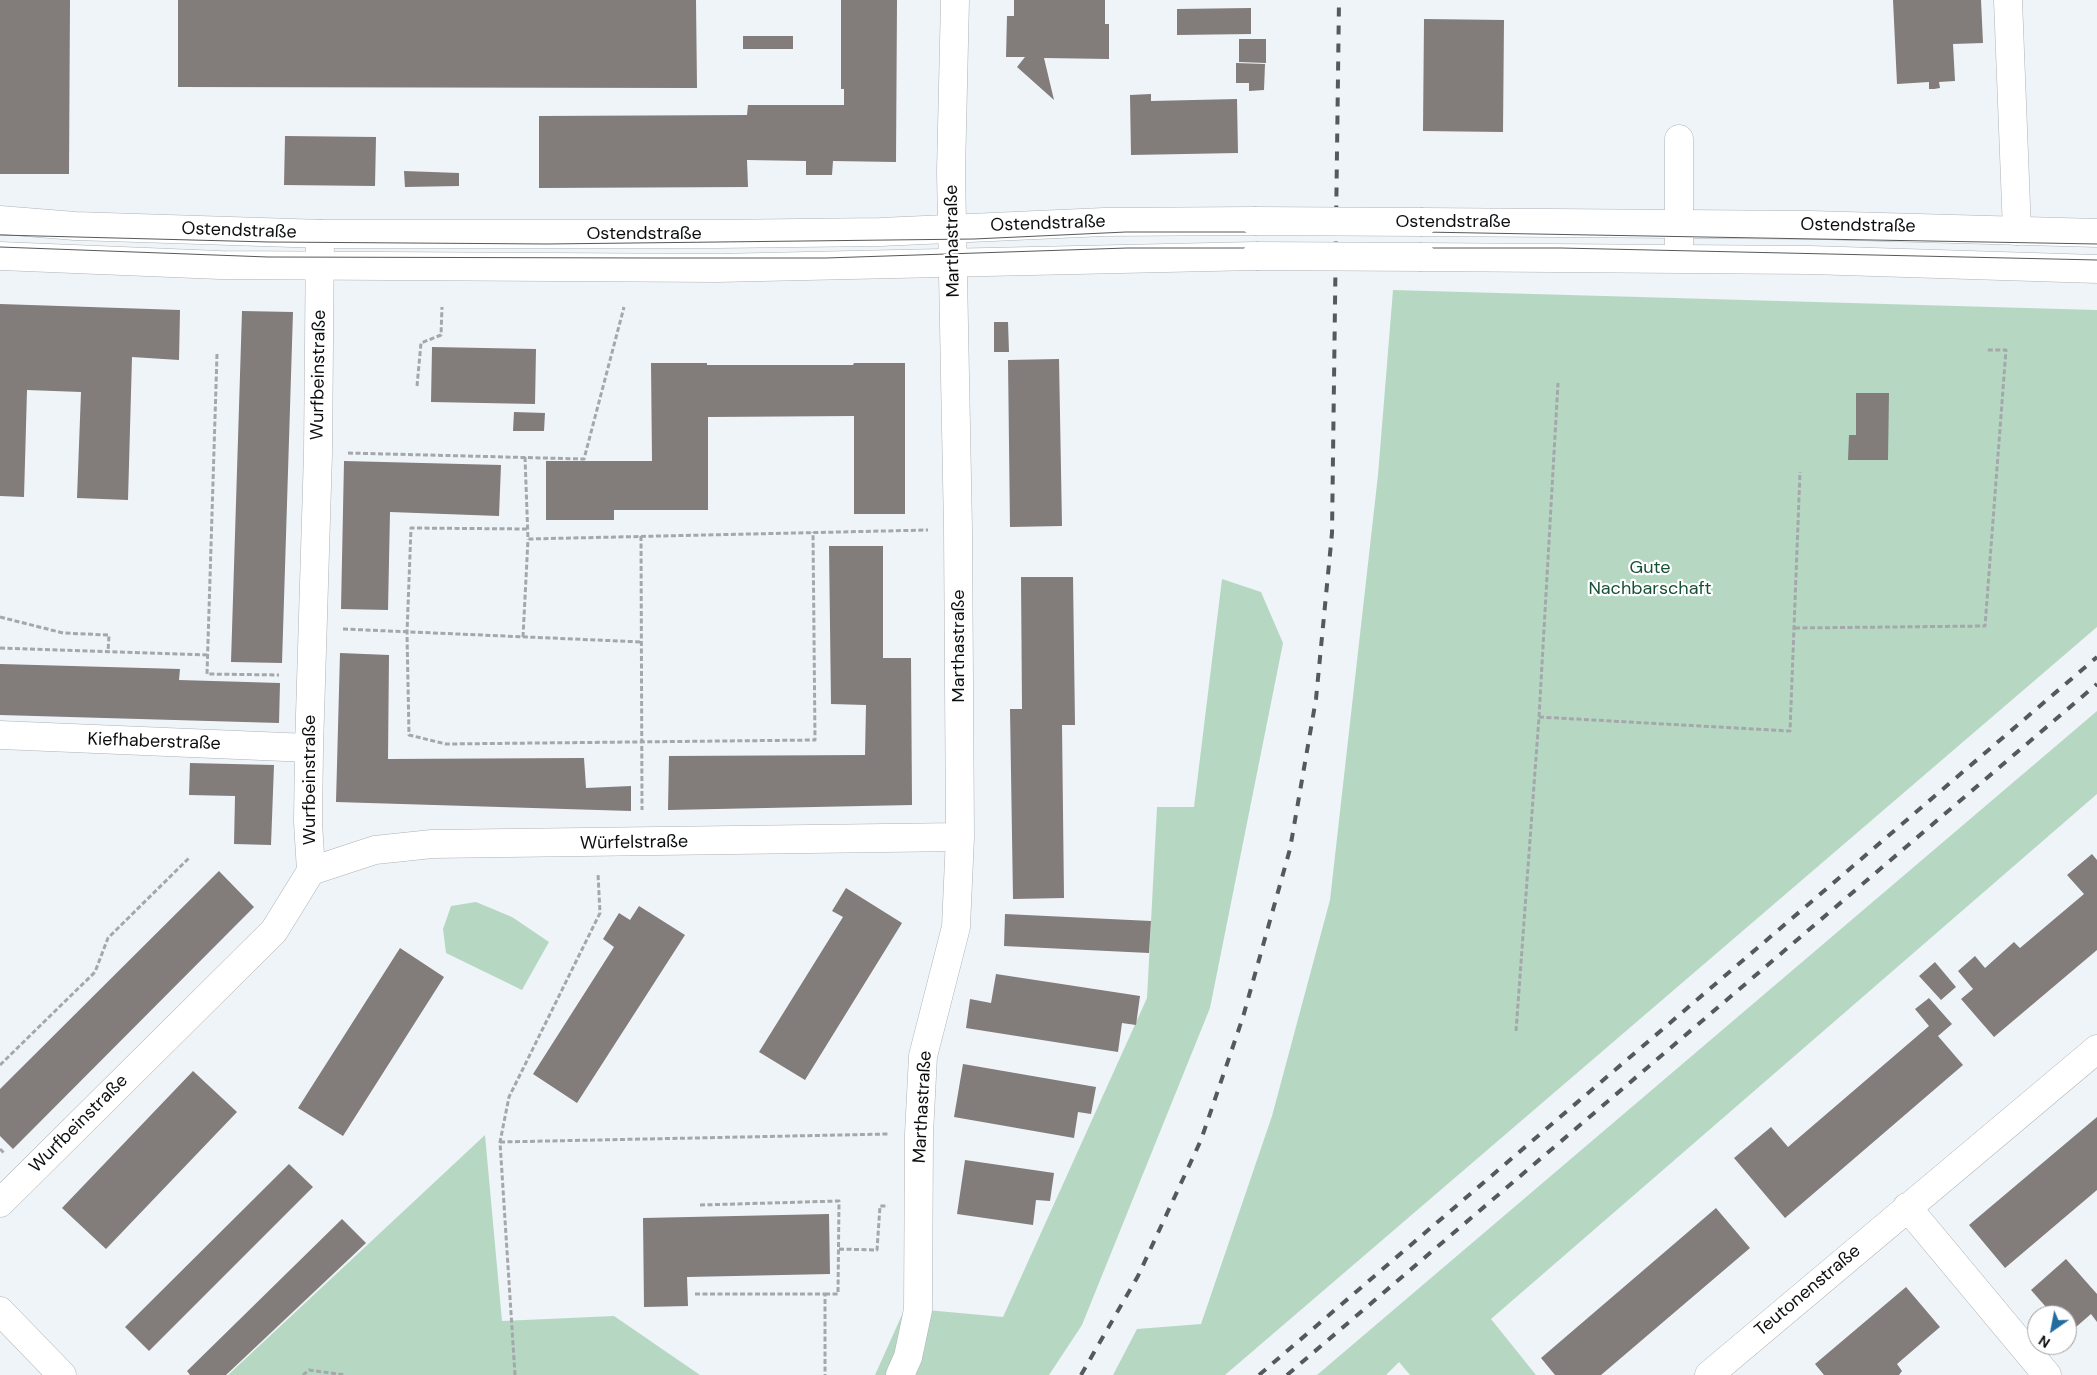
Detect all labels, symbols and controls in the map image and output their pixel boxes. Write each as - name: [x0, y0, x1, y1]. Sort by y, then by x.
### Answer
- street label: Marthastraße: [941, 184, 965, 298]
- street label: Ostendstraße: [990, 211, 1106, 237]
- street label: Ostendstraße: [1395, 211, 1511, 233]
- street label: Ostendstraße: [1800, 214, 1916, 238]
- street label: Ostendstraße: [181, 218, 297, 244]
- street label: Ostendstraße: [586, 223, 702, 245]
- street label: Wurfbeinstraße: [307, 310, 331, 440]
- park label: Gute Nachbarschaft: [1588, 557, 1712, 600]
- street label: Marthastraße: [948, 590, 970, 702]
- street label: Wurfbeinstraße: [299, 715, 321, 845]
- street label: Kiefhaberstraße: [87, 729, 221, 755]
- street label: Würfelstraße: [580, 831, 688, 855]
- street label: Marthastraße: [909, 1050, 937, 1164]
- street label: Wurfbeinstraße: [25, 1070, 133, 1178]
- street label: Teutonenstraße: [1751, 1240, 1865, 1342]
- north arrow: [2027, 1305, 2077, 1355]
- text: N: [2035, 1331, 2054, 1352]

